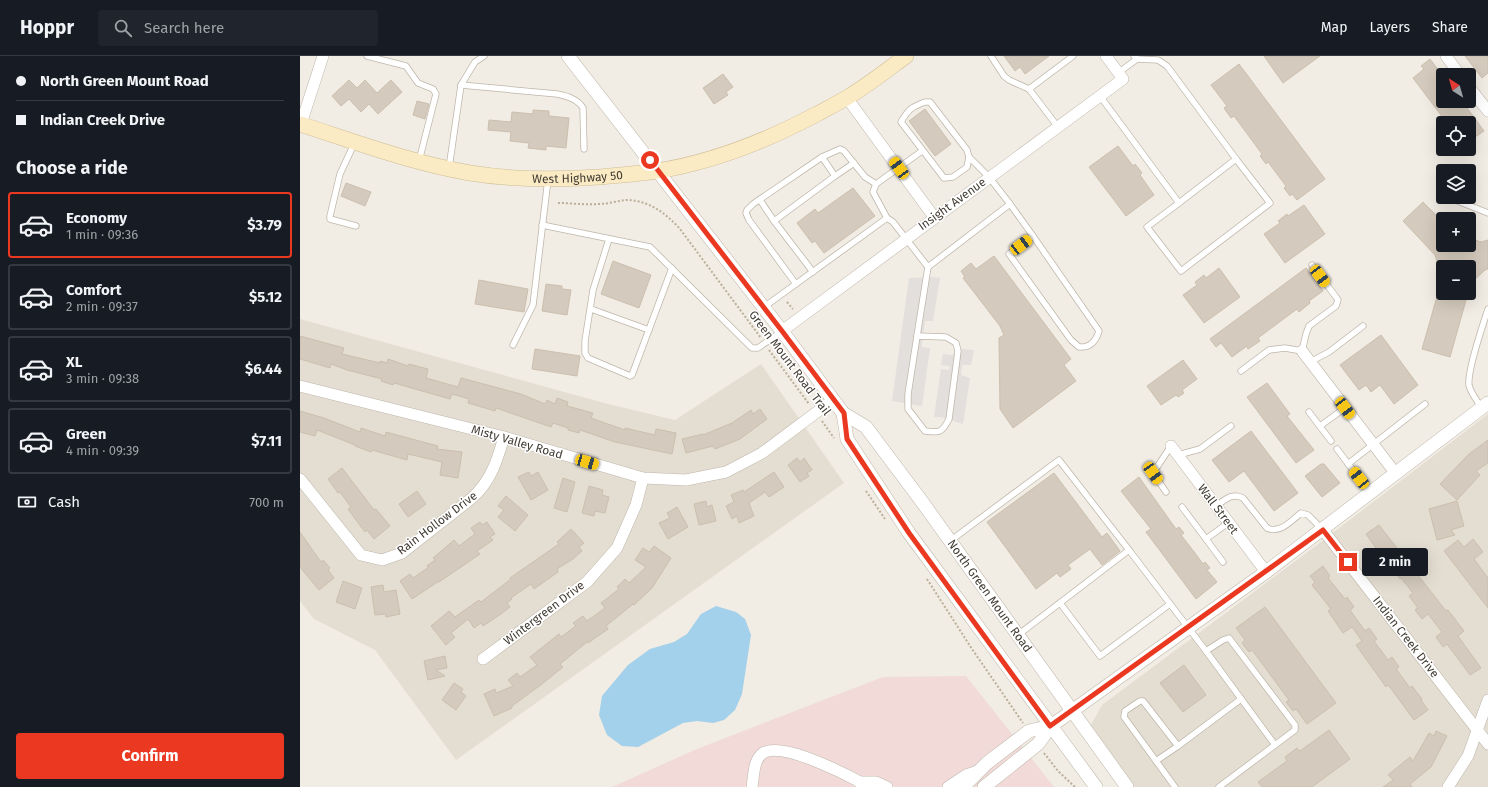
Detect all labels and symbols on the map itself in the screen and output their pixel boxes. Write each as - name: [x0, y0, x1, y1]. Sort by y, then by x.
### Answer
- north arrow: [1436, 68, 1476, 108]
- route start: [641, 151, 659, 169]
- car: [887, 155, 911, 181]
- street label: West Highway 50: [532, 168, 624, 186]
- street label: Insight Avenue: [915, 175, 989, 233]
- car: [1008, 233, 1034, 257]
- car: [1308, 263, 1332, 289]
- street label: Green Mount Road Trail: [746, 308, 834, 418]
- car: [1333, 395, 1357, 421]
- street label: Misty Valley Road: [470, 422, 564, 462]
- car: [574, 453, 600, 471]
- car: [1141, 460, 1165, 486]
- car: [1347, 465, 1371, 491]
- street label: Wall Street: [1195, 481, 1242, 537]
- street label: Rain Hollow Drive: [394, 488, 480, 558]
- street label: North Green Mount Road: [945, 537, 1035, 655]
- callout: 2 min: [1362, 548, 1428, 576]
- route end: [1339, 553, 1357, 571]
- street label: Wintergreen Drive: [501, 578, 587, 648]
- street label: Indian Creek Drive: [1370, 594, 1442, 680]

